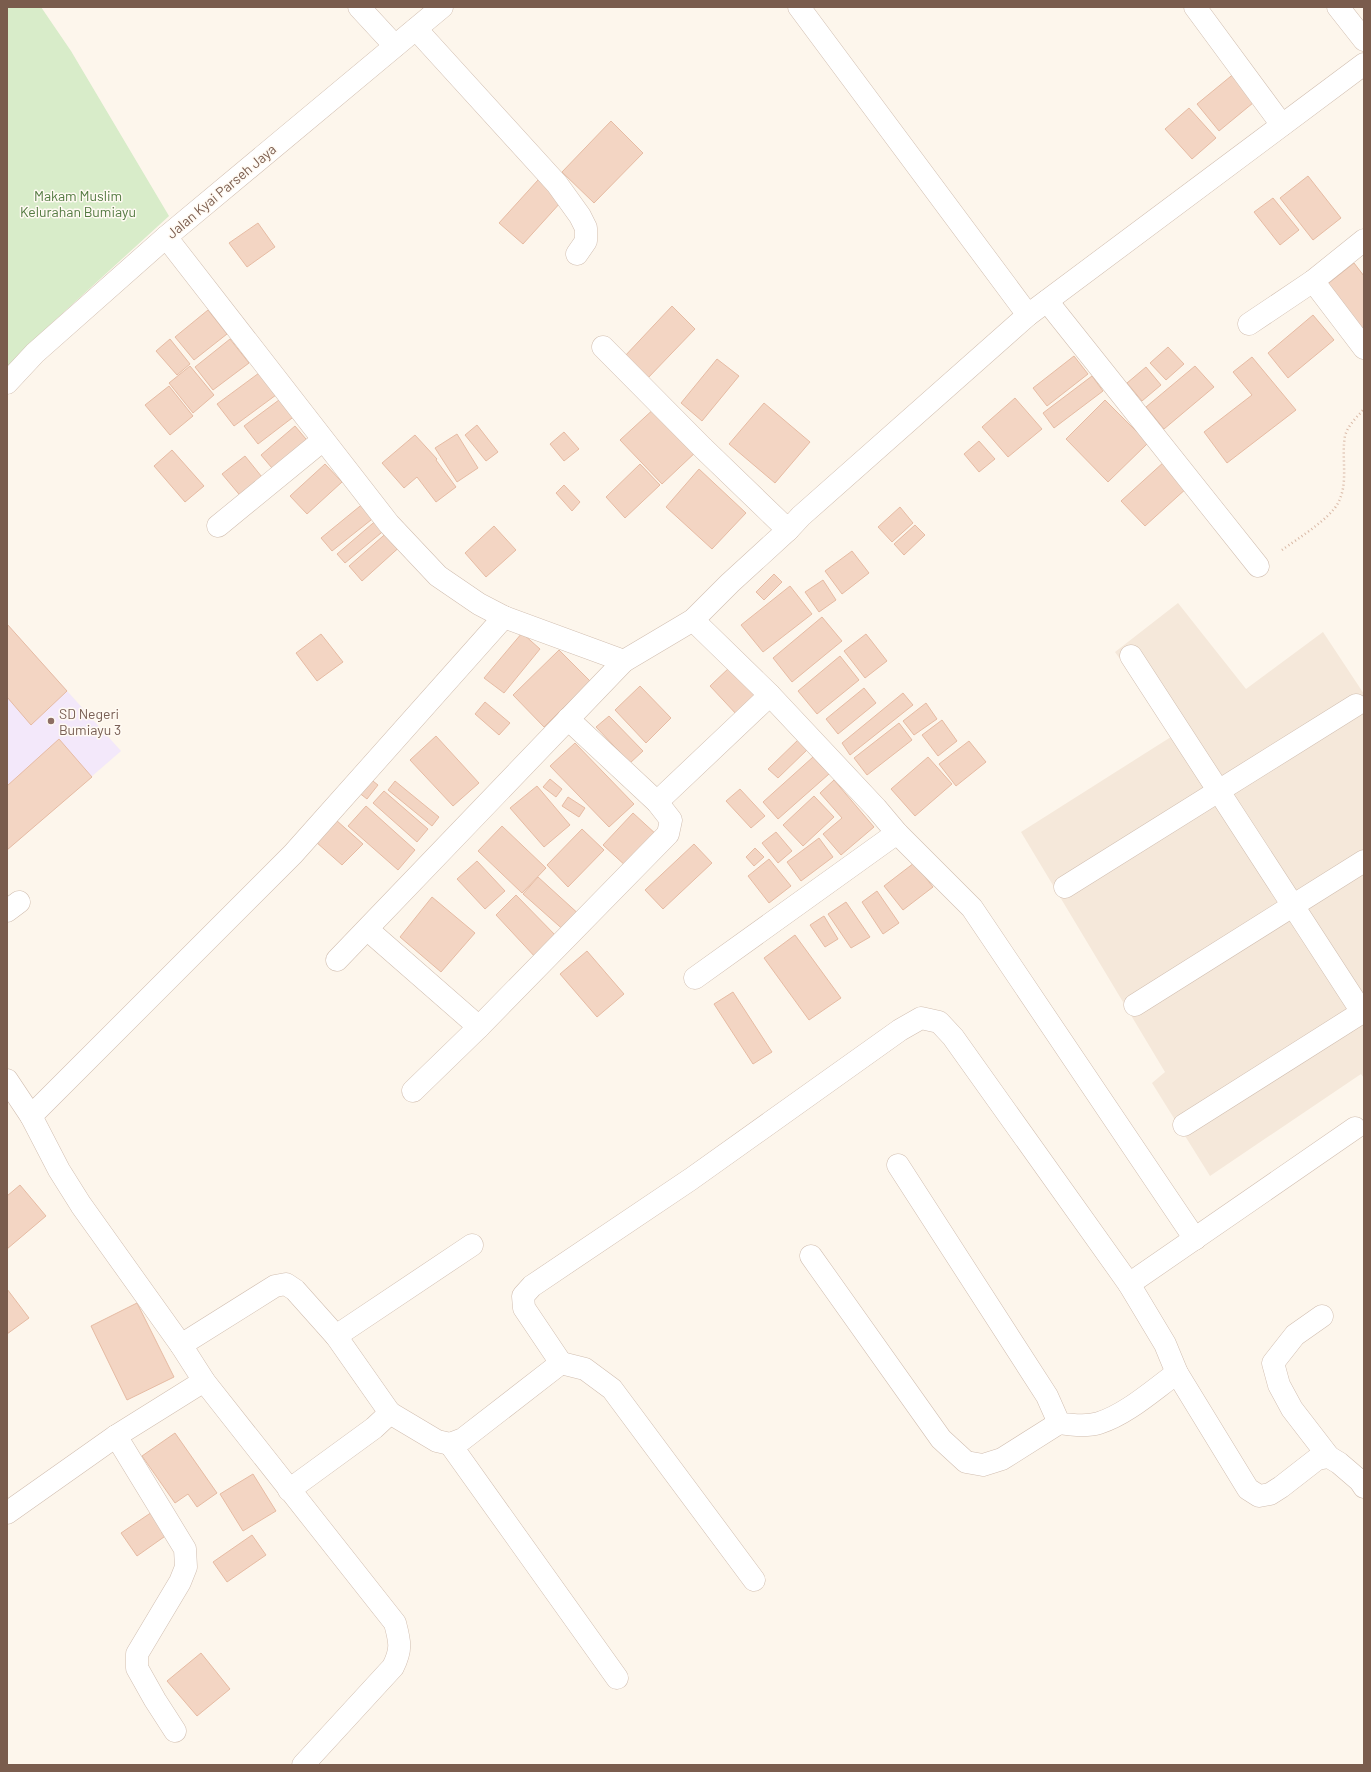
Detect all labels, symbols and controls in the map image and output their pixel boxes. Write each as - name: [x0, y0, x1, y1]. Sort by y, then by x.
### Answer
- street label: Jalan Kyai Parseh Jaya: [163, 140, 279, 242]
- park label: Makam Muslim Kelurahan Bumiayu: [20, 187, 136, 220]
- place label: SD Negeri Bumiayu 3: [59, 705, 121, 738]
- marker: SD Negeri Bumiayu 3: [46, 716, 56, 726]

